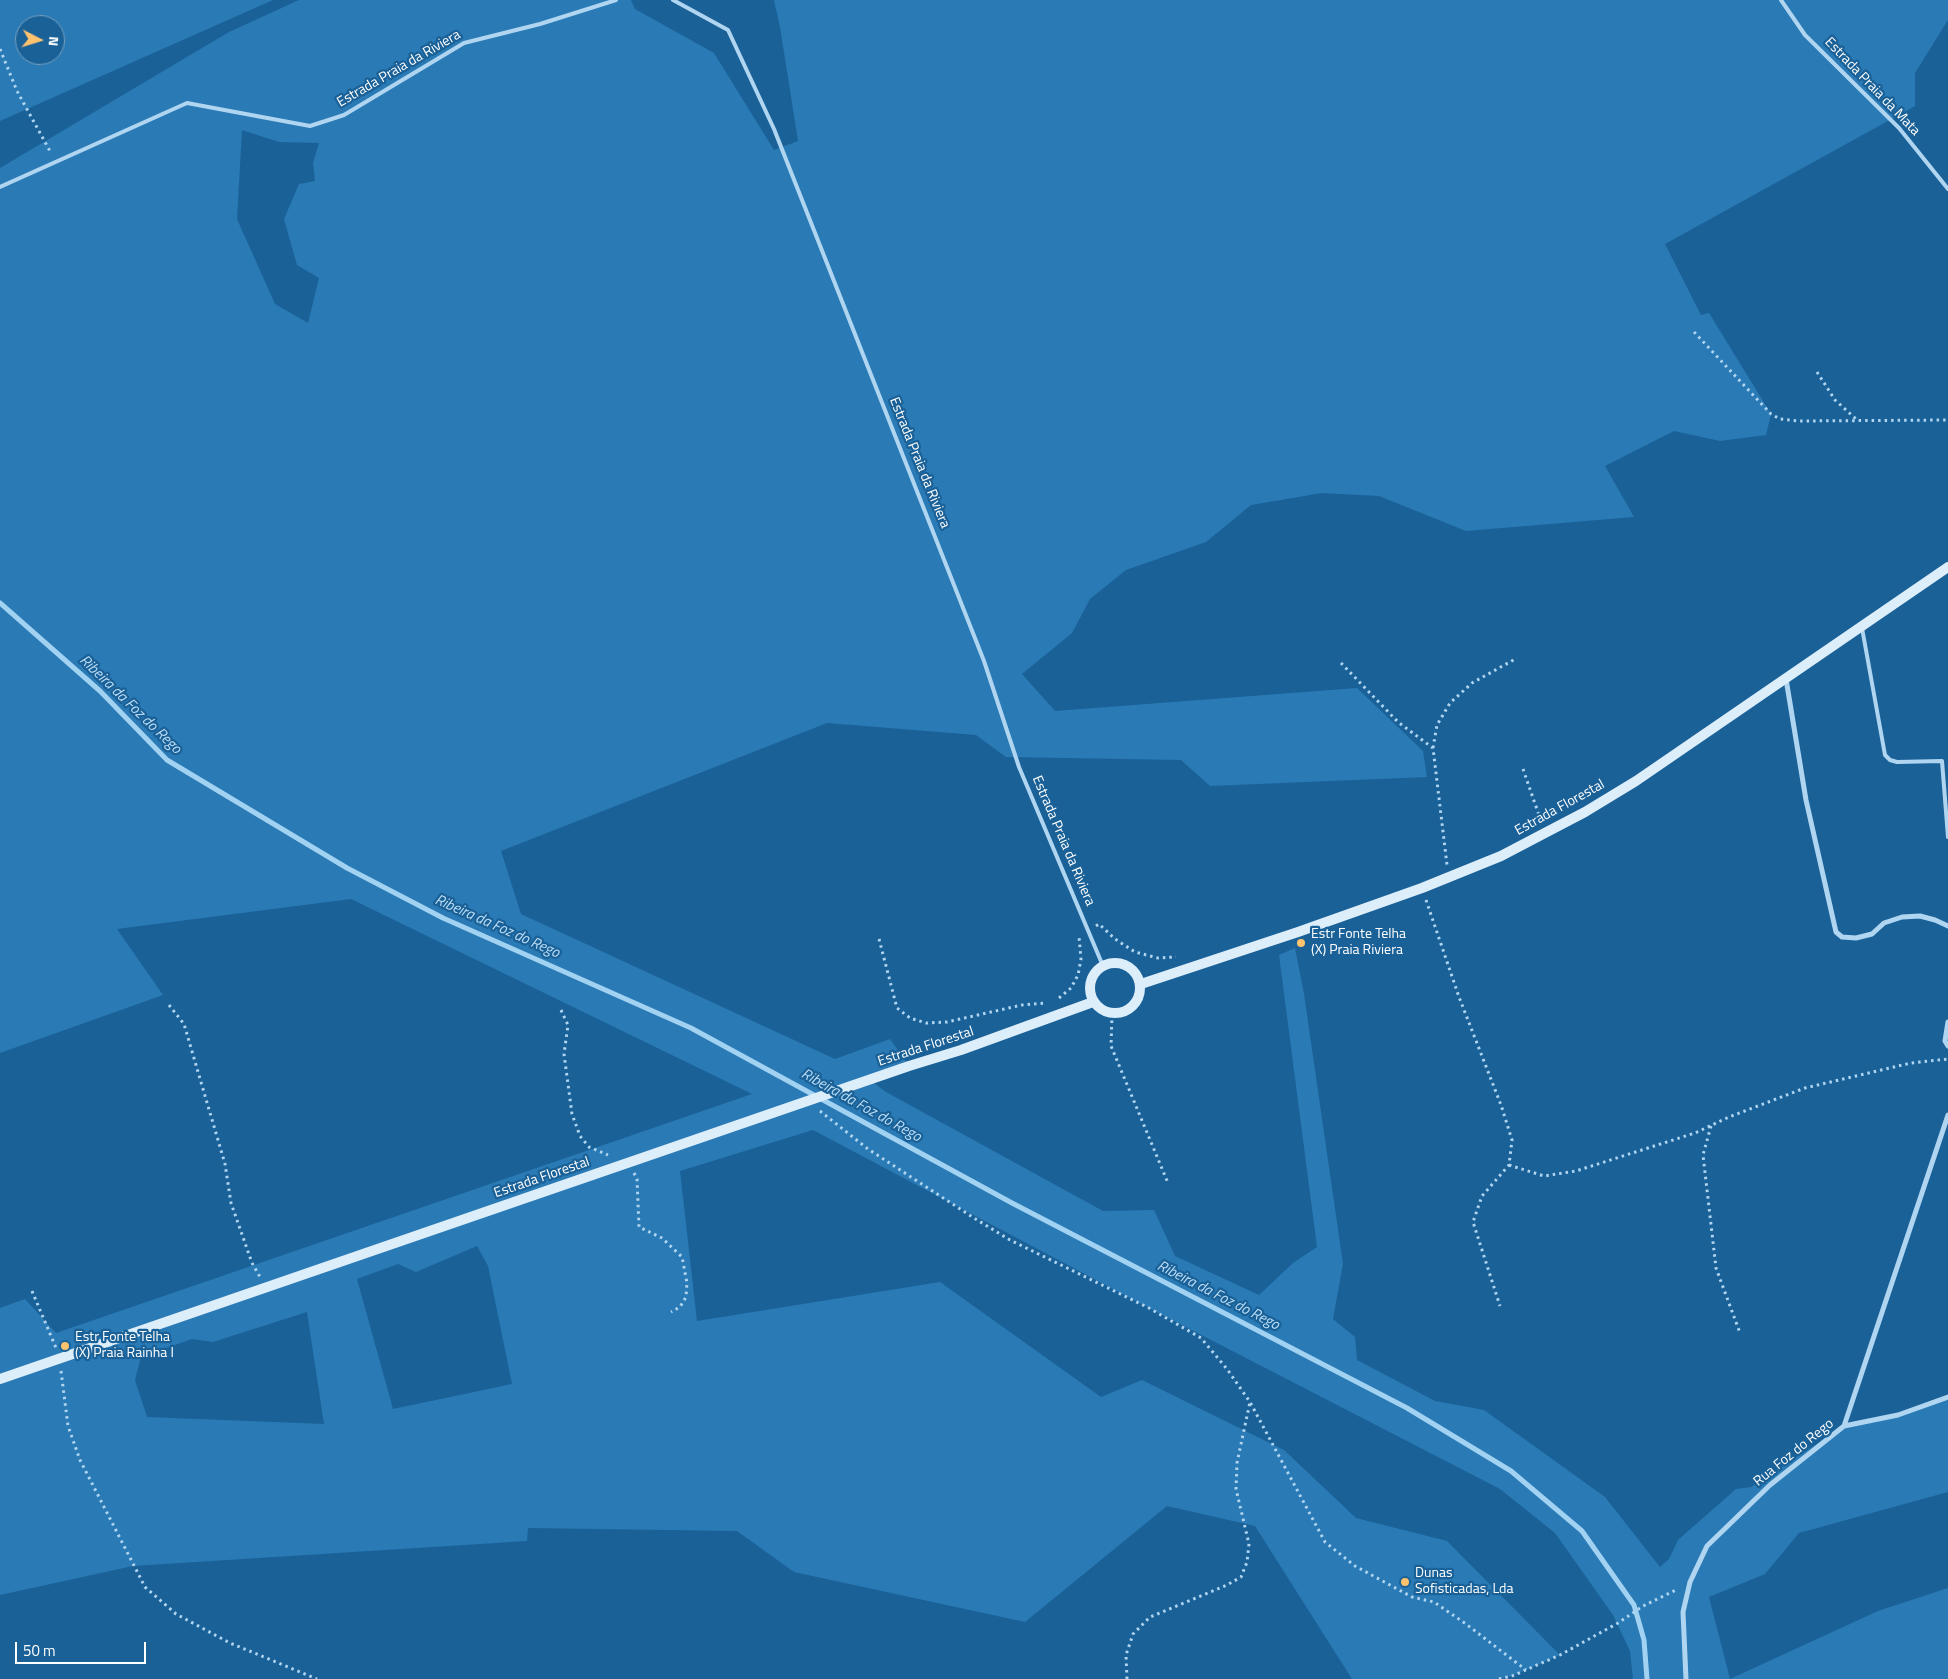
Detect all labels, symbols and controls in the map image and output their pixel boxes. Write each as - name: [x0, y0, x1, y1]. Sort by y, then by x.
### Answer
- north arrow: [15, 15, 65, 65]
- street label: Estrada Praia da Riviera: [334, 27, 464, 111]
- street label: Estrada Praia da Mata: [1821, 34, 1923, 140]
- text: N: [44, 36, 65, 47]
- street label: Estrada Praia da Riviera: [885, 395, 953, 531]
- water label: Ribeira da Foz do Rego: [75, 652, 185, 758]
- street label: Estrada Praia da Riviera: [1028, 773, 1098, 909]
- street label: Estrada Florestal: [1512, 776, 1608, 840]
- water label: Ribeira da Foz do Rego: [432, 891, 562, 963]
- place label: Estr Fonte Telha (X) Praia Riviera: [1311, 927, 1406, 960]
- marker: Estr Fonte Telha (X) Praia Riviera: [1295, 937, 1307, 949]
- street label: Estrada Florestal: [876, 1024, 976, 1070]
- water label: Ribeira da Foz do Rego: [798, 1065, 924, 1147]
- street label: Estrada Florestal: [492, 1154, 592, 1202]
- water label: Ribeira da Foz do Rego: [1154, 1257, 1282, 1335]
- place label: Estr Fonte Telha (X) Praia Rainha I: [75, 1330, 174, 1362]
- marker: Estr Fonte Telha (X) Praia Rainha I: [59, 1340, 71, 1352]
- street label: Rua Foz do Rego: [1751, 1416, 1837, 1490]
- place label: Dunas Sofisticadas, Lda: [1415, 1566, 1513, 1598]
- marker: Dunas Sofisticadas, Lda: [1399, 1576, 1411, 1588]
- scale bar: [18, 1632, 149, 1664]
- text: 50 m: [23, 1639, 56, 1662]

